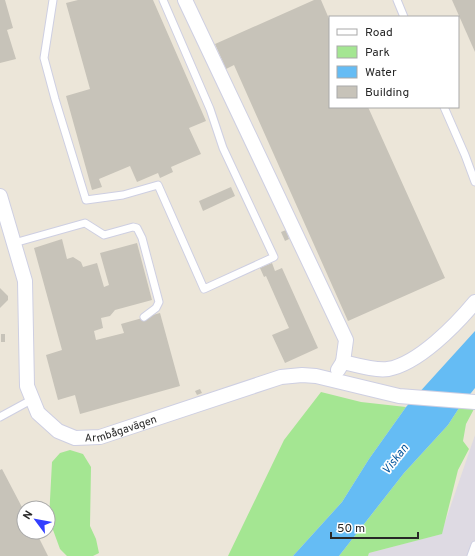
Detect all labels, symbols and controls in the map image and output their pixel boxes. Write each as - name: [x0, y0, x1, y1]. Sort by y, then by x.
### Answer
- legend: [329, 16, 459, 108]
- text: Road: [365, 25, 393, 41]
- text: Park: [365, 45, 390, 61]
- text: Water: [365, 65, 397, 81]
- text: Building: [365, 85, 409, 101]
- street label: Armbågavägen: [84, 413, 159, 446]
- water label: Viskan: [379, 441, 413, 478]
- north arrow: [16, 500, 56, 540]
- text: N: [20, 508, 36, 522]
- scale bar: [331, 514, 418, 540]
- text: 50 m: [337, 521, 365, 537]

